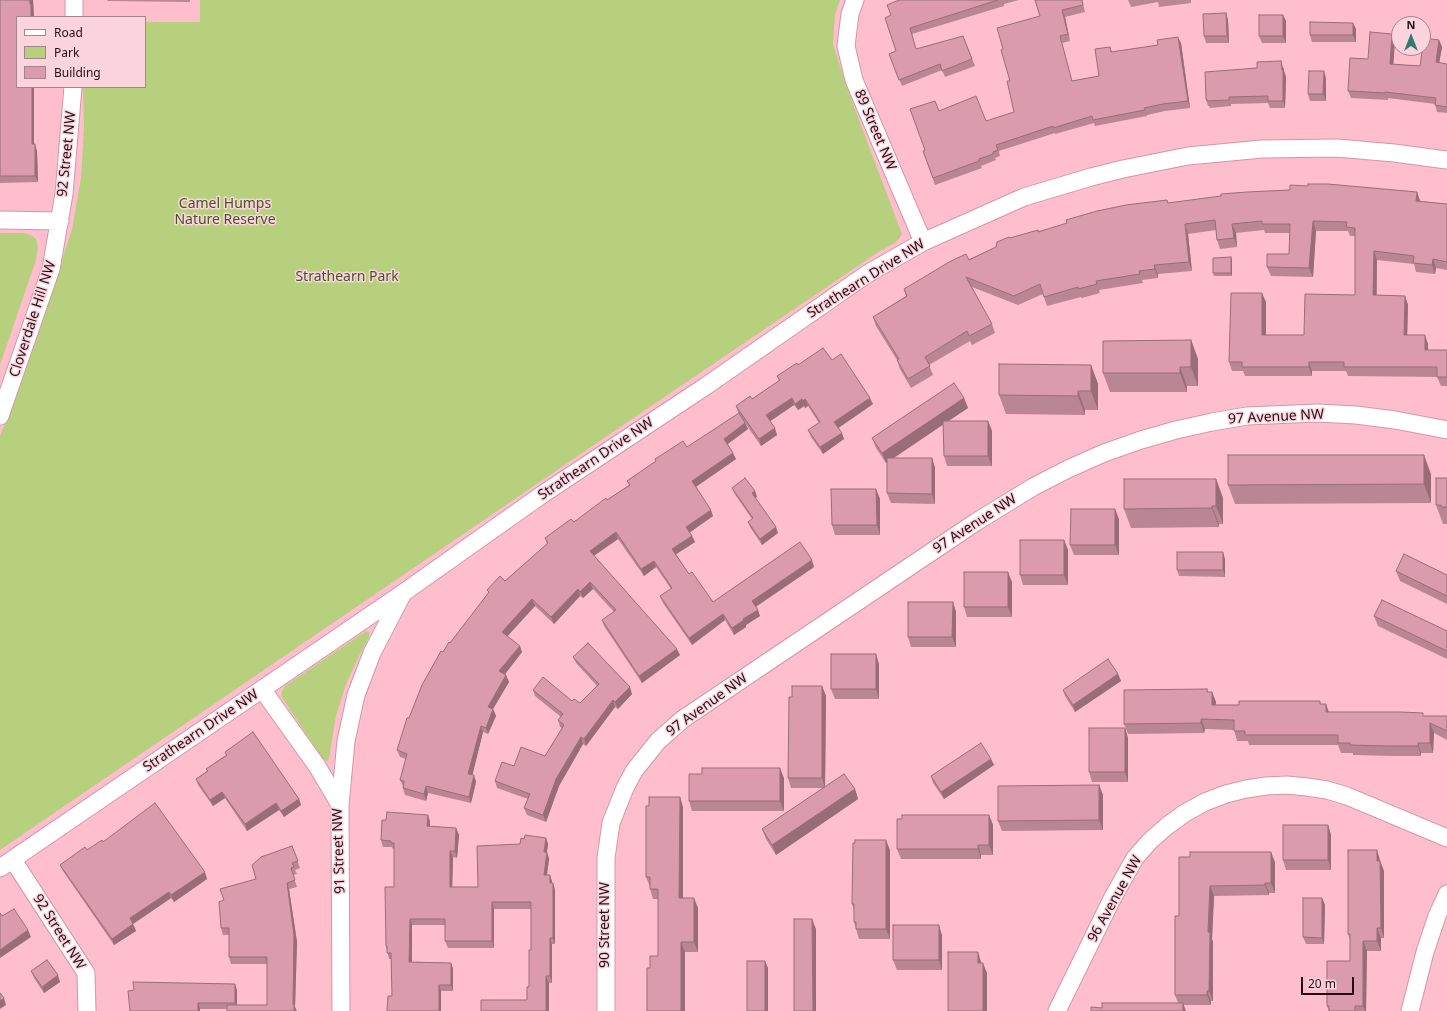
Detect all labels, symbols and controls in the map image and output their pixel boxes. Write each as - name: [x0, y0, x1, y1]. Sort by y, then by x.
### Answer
- legend: [16, 16, 146, 88]
- north arrow: [1391, 16, 1431, 56]
- text: N: [1407, 17, 1415, 32]
- text: Road: [54, 24, 83, 41]
- text: Park: [54, 44, 79, 61]
- text: Building: [54, 64, 101, 81]
- street label: 89 Street NW: [850, 87, 900, 173]
- street label: 92 Street NW: [54, 110, 80, 198]
- park label: Camel Humps Nature Reserve: [174, 196, 276, 228]
- street label: Strathearn Drive NW: [804, 236, 928, 322]
- street label: Cloverdale Hill NW: [6, 259, 60, 379]
- park label: Strathearn Park: [295, 269, 399, 285]
- street label: 97 Avenue NW: [1228, 406, 1324, 428]
- street label: Strathearn Drive NW: [535, 414, 657, 504]
- street label: 97 Avenue NW: [930, 491, 1020, 557]
- street label: 97 Avenue NW: [663, 670, 751, 740]
- street label: Strathearn Drive NW: [140, 686, 262, 776]
- street label: 91 Street NW: [329, 808, 349, 894]
- street label: 96 Avenue NW: [1084, 853, 1146, 945]
- street label: 90 Street NW: [597, 882, 613, 968]
- street label: 92 Street NW: [29, 891, 89, 973]
- scale bar: [1303, 969, 1356, 995]
- text: 20 m: [1308, 975, 1336, 992]

